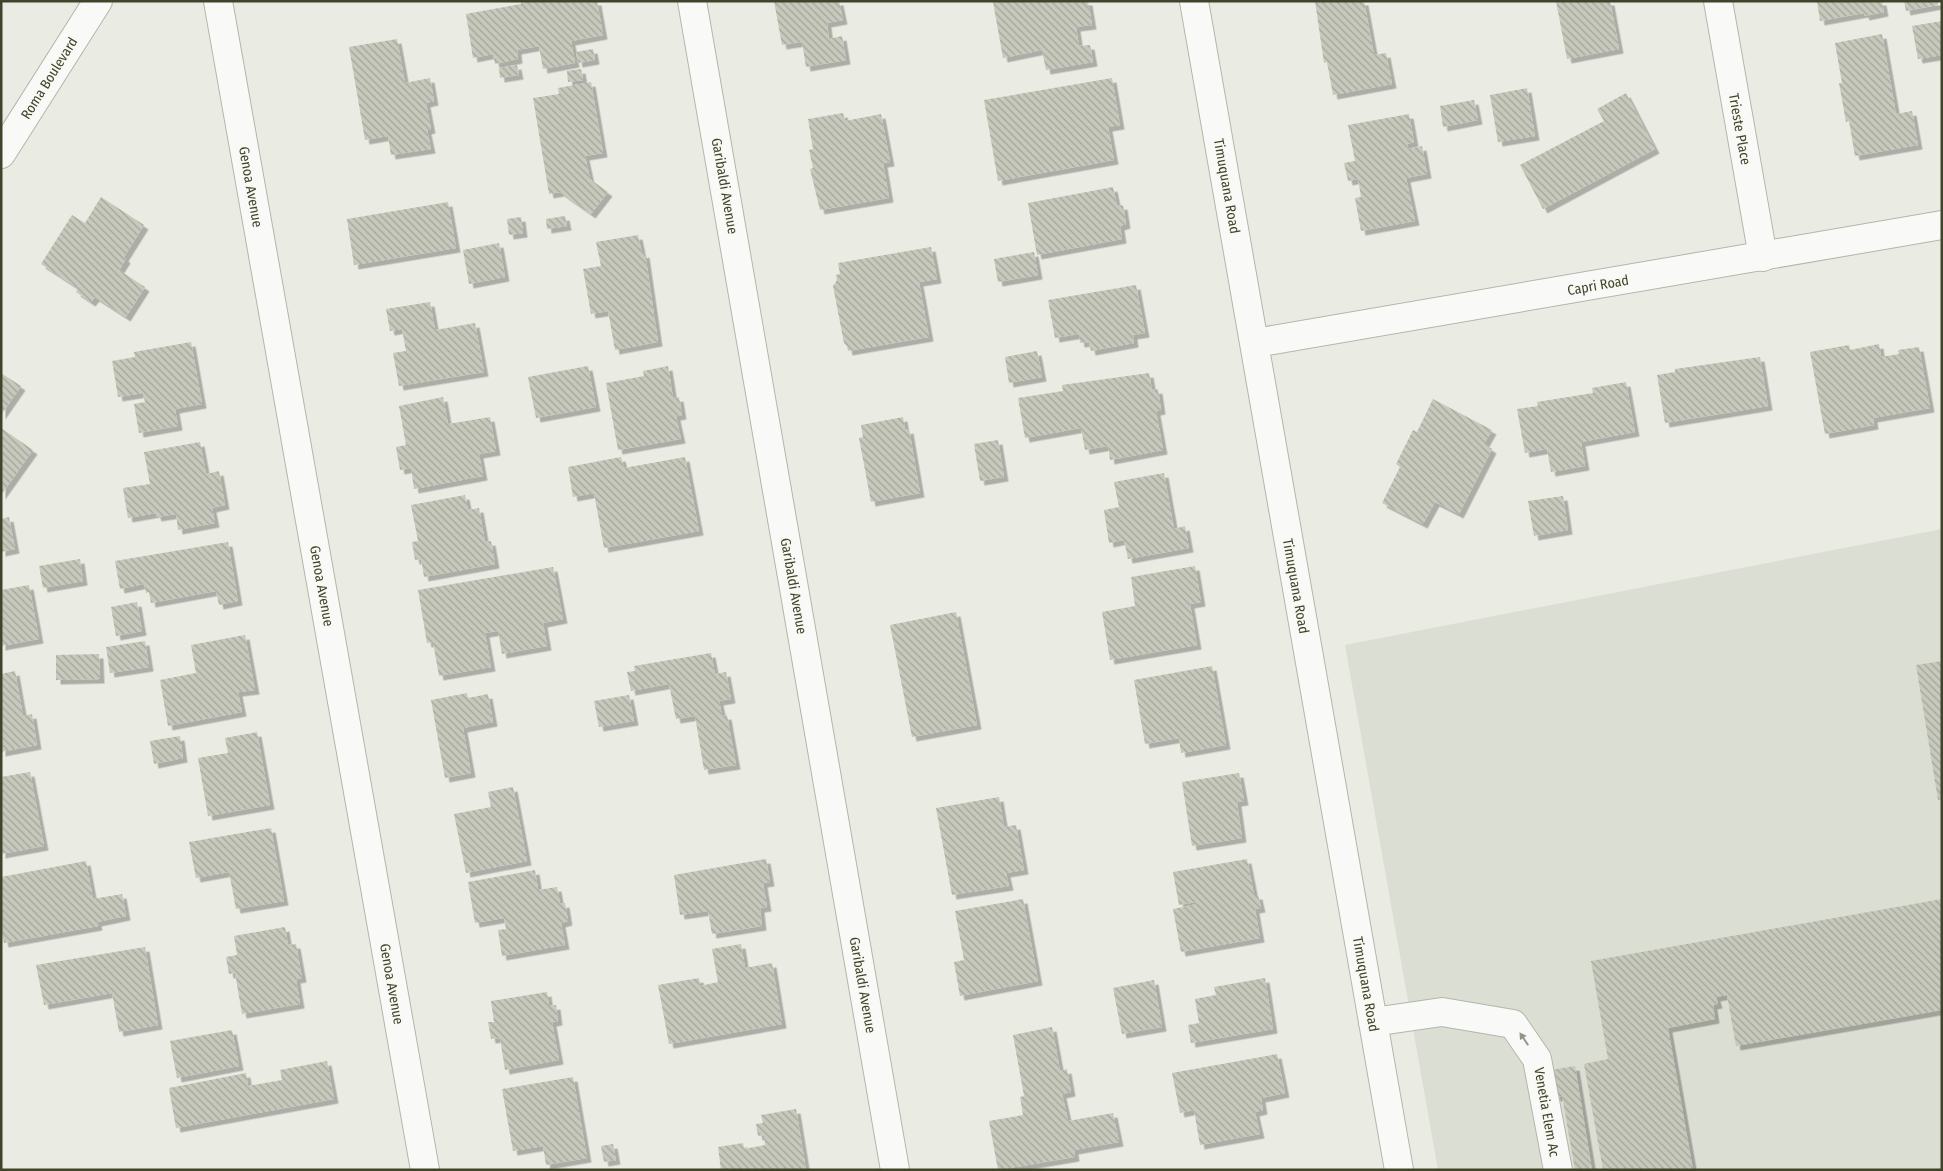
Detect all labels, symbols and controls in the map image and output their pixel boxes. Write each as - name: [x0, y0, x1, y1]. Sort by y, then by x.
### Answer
- street label: Roma Boulevard: [17, 34, 81, 122]
- street label: Trieste Place: [1725, 92, 1754, 166]
- street label: Garibaldi Avenue: [708, 137, 741, 236]
- street label: Timuquana Road: [1210, 137, 1243, 235]
- street label: Genoa Avenue: [235, 145, 266, 229]
- street label: Capri Road: [1566, 272, 1630, 299]
- street label: Garibaldi Avenue: [777, 537, 810, 636]
- street label: Timuquana Road: [1279, 537, 1312, 635]
- street label: Genoa Avenue: [306, 544, 337, 628]
- street label: Timuquana Road: [1349, 935, 1382, 1033]
- street label: Garibaldi Avenue: [846, 936, 879, 1035]
- street label: Genoa Avenue: [376, 942, 407, 1026]
- one-way arrow: [1519, 1033, 1529, 1046]
- street label: Venetia Elem Ac: [1530, 1066, 1563, 1158]

